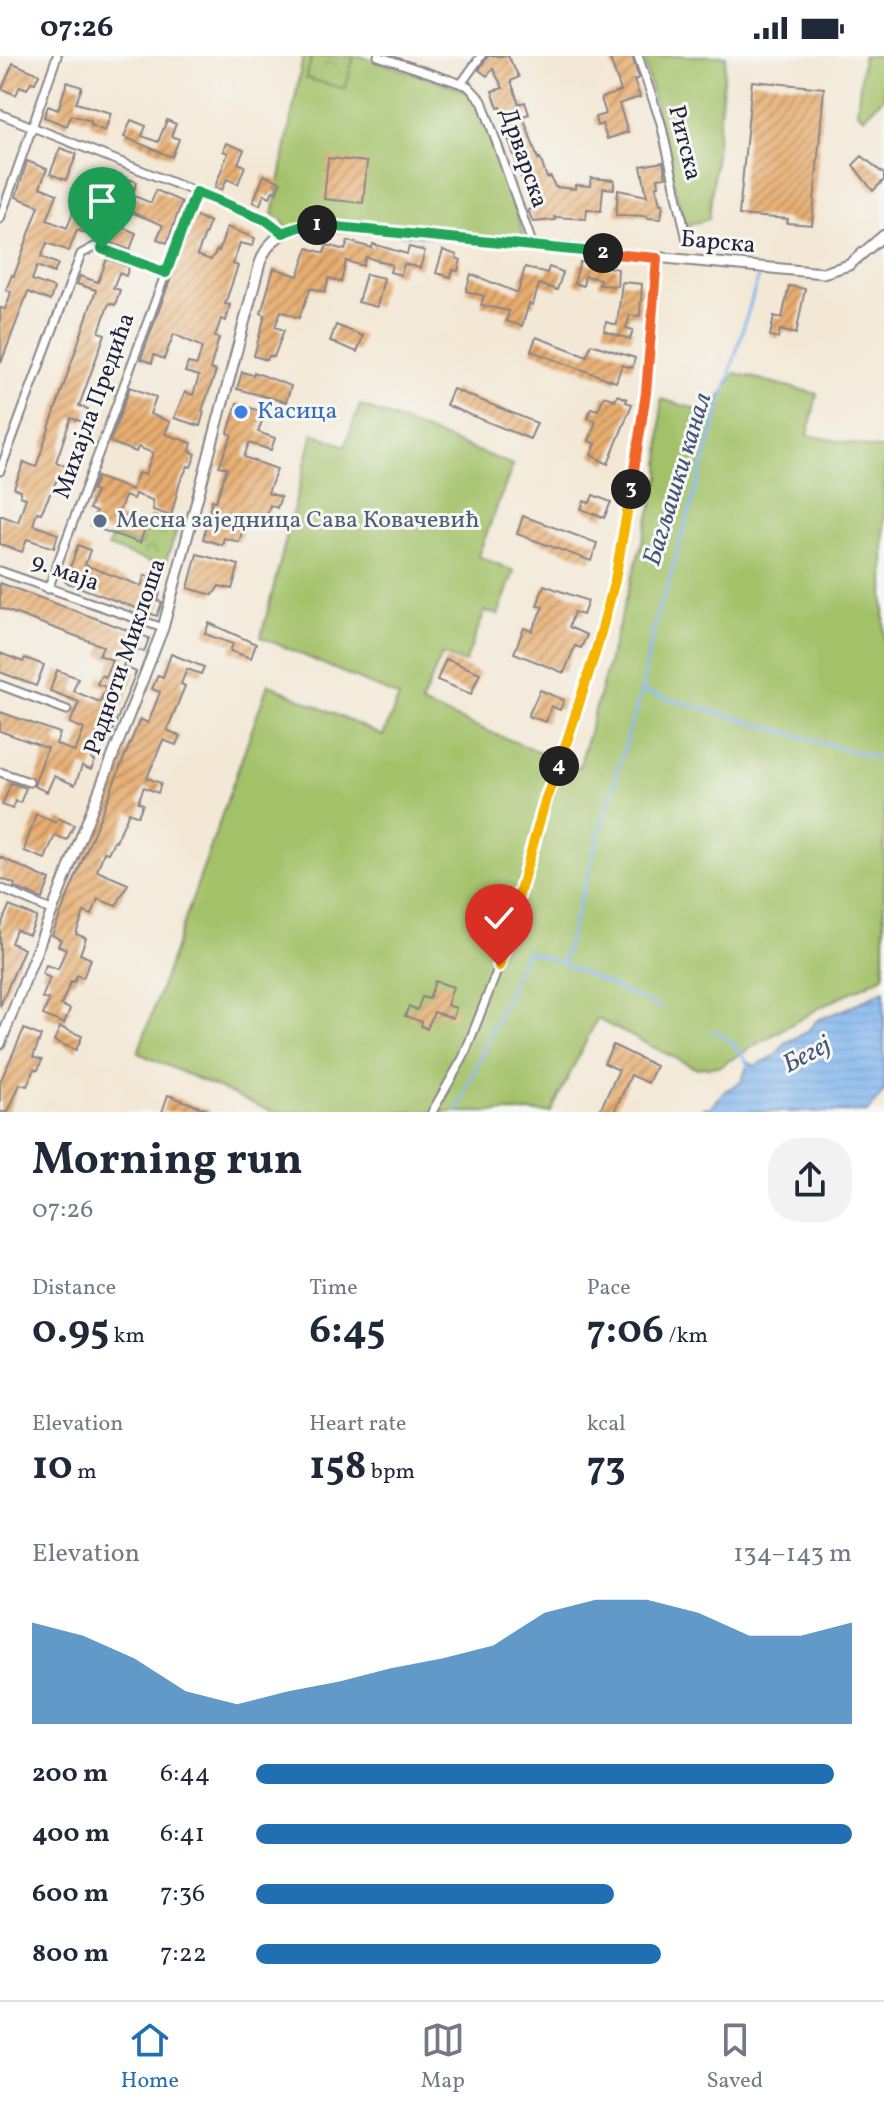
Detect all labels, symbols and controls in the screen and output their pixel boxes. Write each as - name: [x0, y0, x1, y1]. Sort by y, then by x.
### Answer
- text: 07:26: [40, 7, 113, 49]
- street label: Ритска: [658, 102, 710, 184]
- street label: Дрварска: [490, 103, 556, 213]
- pin: [68, 167, 136, 249]
- icon: arrive: [80, 179, 124, 223]
- pin: 1: [297, 205, 337, 245]
- text: 1: [313, 209, 321, 240]
- street label: Барска: [679, 223, 757, 263]
- pin: 2: [583, 233, 623, 273]
- text: 2: [597, 237, 609, 268]
- street label: Михајла Предића: [46, 308, 144, 504]
- water label: Багљашки канал: [635, 388, 721, 570]
- place label: Касица: [257, 395, 337, 429]
- marker: Касица: [232, 403, 250, 421]
- pin: 3: [611, 469, 651, 509]
- text: 3: [625, 473, 637, 504]
- place label: Месна заједница Сава Ковачевић: [116, 504, 479, 538]
- marker: Месна заједница Сава Ковачевић: [91, 512, 109, 530]
- street label: 9. маја: [26, 545, 104, 601]
- street label: Радноти Миклоша: [76, 554, 176, 760]
- pin: 4: [539, 746, 579, 786]
- text: 4: [552, 750, 566, 781]
- pin: [465, 884, 533, 966]
- icon: check: [477, 896, 521, 940]
- water label: Бегеј: [777, 1027, 838, 1083]
- text: Morning run: [32, 1131, 303, 1192]
- button: share: [768, 1138, 852, 1222]
- text: 07:26: [32, 1192, 94, 1228]
- text: Distance: [32, 1273, 116, 1304]
- text: Time: [309, 1273, 358, 1304]
- text: Pace: [587, 1273, 631, 1304]
- text: 0.95: [32, 1304, 109, 1360]
- text: 6:45: [309, 1304, 386, 1360]
- text: 7:06: [587, 1304, 664, 1360]
- text: km: [109, 1321, 145, 1352]
- text: /km: [664, 1321, 708, 1352]
- text: Elevation: [32, 1409, 123, 1440]
- text: Heart rate: [309, 1409, 406, 1440]
- text: kcal: [587, 1409, 626, 1440]
- text: 10: [32, 1440, 73, 1496]
- text: 158: [309, 1440, 366, 1496]
- text: 73: [587, 1440, 626, 1496]
- text: m: [73, 1457, 97, 1488]
- text: bpm: [366, 1457, 415, 1488]
- text: Elevation: [32, 1536, 140, 1572]
- text: 134–143 m: [733, 1536, 852, 1572]
- text: 200 m: [32, 1756, 108, 1792]
- text: 6:44: [160, 1756, 210, 1792]
- text: 400 m: [32, 1816, 110, 1852]
- text: 6:41: [160, 1816, 205, 1852]
- text: 600 m: [32, 1876, 109, 1912]
- text: 7:36: [160, 1876, 205, 1912]
- text: 800 m: [32, 1936, 109, 1972]
- text: 7:22: [160, 1936, 207, 1972]
- tab: Home: [121, 2018, 179, 2097]
- tab: Map: [421, 2018, 465, 2097]
- tab: Saved: [706, 2018, 763, 2097]

